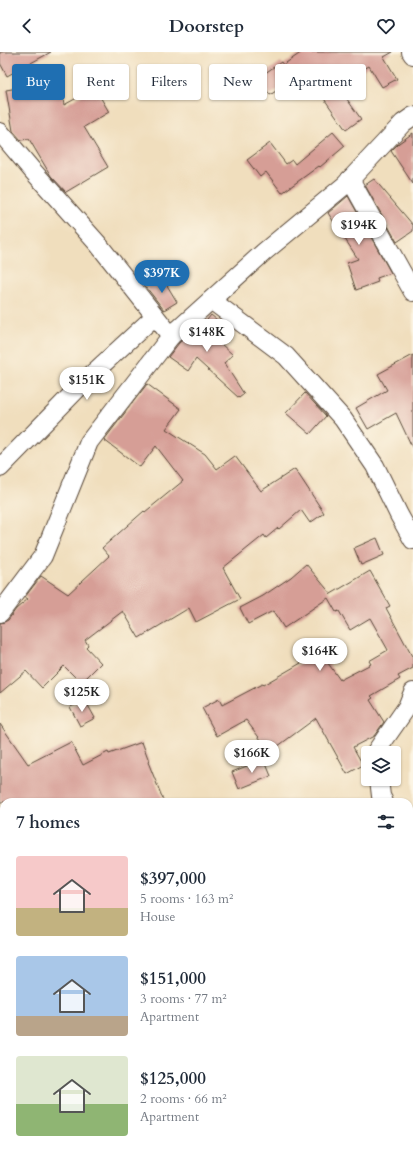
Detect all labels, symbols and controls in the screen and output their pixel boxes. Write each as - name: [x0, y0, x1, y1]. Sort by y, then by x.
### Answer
- text: Doorstep: [169, 14, 244, 39]
- icon: back: [16, 15, 38, 37]
- icon: heart: [375, 15, 397, 37]
- chip: Buy: [12, 64, 65, 100]
- chip: Rent: [73, 64, 129, 100]
- chip: Filters: [137, 64, 201, 100]
- chip: New: [209, 64, 267, 100]
- chip: Apartment: [275, 64, 366, 100]
- pin: $194K: [331, 212, 387, 246]
- text: $194K: [340, 216, 378, 234]
- pin: $397K: [134, 260, 190, 294]
- text: $397K: [143, 264, 181, 282]
- pin: $148K: [179, 319, 235, 353]
- text: $148K: [188, 323, 226, 341]
- pin: $151K: [59, 367, 115, 401]
- text: $151K: [68, 371, 106, 389]
- pin: $164K: [292, 638, 348, 672]
- text: $164K: [301, 642, 339, 660]
- pin: $125K: [54, 679, 110, 713]
- text: $125K: [63, 683, 101, 701]
- pin: $166K: [224, 740, 280, 774]
- text: $166K: [233, 744, 271, 762]
- map controls: [361, 746, 401, 786]
- button: layers: [361, 746, 401, 786]
- text: 7 homes: [16, 811, 80, 834]
- icon: filters: [375, 811, 397, 833]
- text: $397,000: [140, 867, 206, 890]
- icon: home: [48, 872, 96, 920]
- text: 5 rooms · 163 m²: [140, 890, 233, 908]
- text: House: [140, 908, 175, 926]
- text: $151,000: [140, 967, 206, 990]
- icon: home: [48, 972, 96, 1020]
- text: 3 rooms · 77 m²: [140, 990, 227, 1008]
- text: Apartment: [140, 1008, 199, 1026]
- text: $125,000: [140, 1067, 206, 1090]
- icon: home: [48, 1072, 96, 1120]
- text: 2 rooms · 66 m²: [140, 1090, 227, 1108]
- text: Apartment: [140, 1108, 199, 1126]

